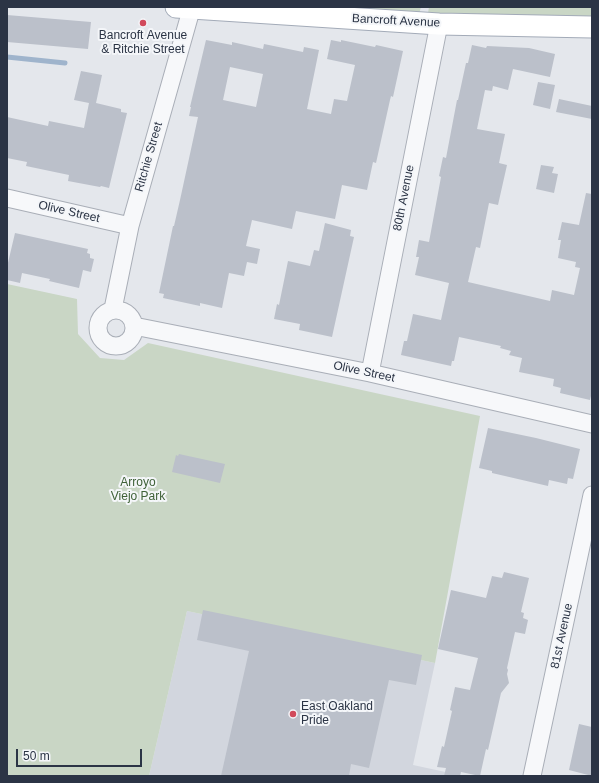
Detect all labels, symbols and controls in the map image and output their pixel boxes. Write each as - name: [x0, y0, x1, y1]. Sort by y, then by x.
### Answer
- street label: Bancroft Avenue: [351, 11, 441, 31]
- marker: Bancroft Avenue & Ritchie Street: [138, 18, 148, 28]
- place label: Bancroft Avenue & Ritchie Street: [99, 29, 187, 57]
- street label: Ritchie Street: [132, 120, 166, 194]
- street label: 80th Avenue: [391, 164, 417, 232]
- street label: Olive Street: [37, 198, 101, 226]
- street label: Olive Street: [332, 358, 396, 386]
- park label: Arroyo Viejo Park: [111, 476, 165, 504]
- street label: 81st Avenue: [548, 602, 576, 670]
- place label: East Oakland Pride: [301, 700, 373, 728]
- marker: East Oakland Pride: [288, 709, 298, 719]
- scale bar: [18, 741, 144, 767]
- text: 50 m: [23, 749, 50, 763]

